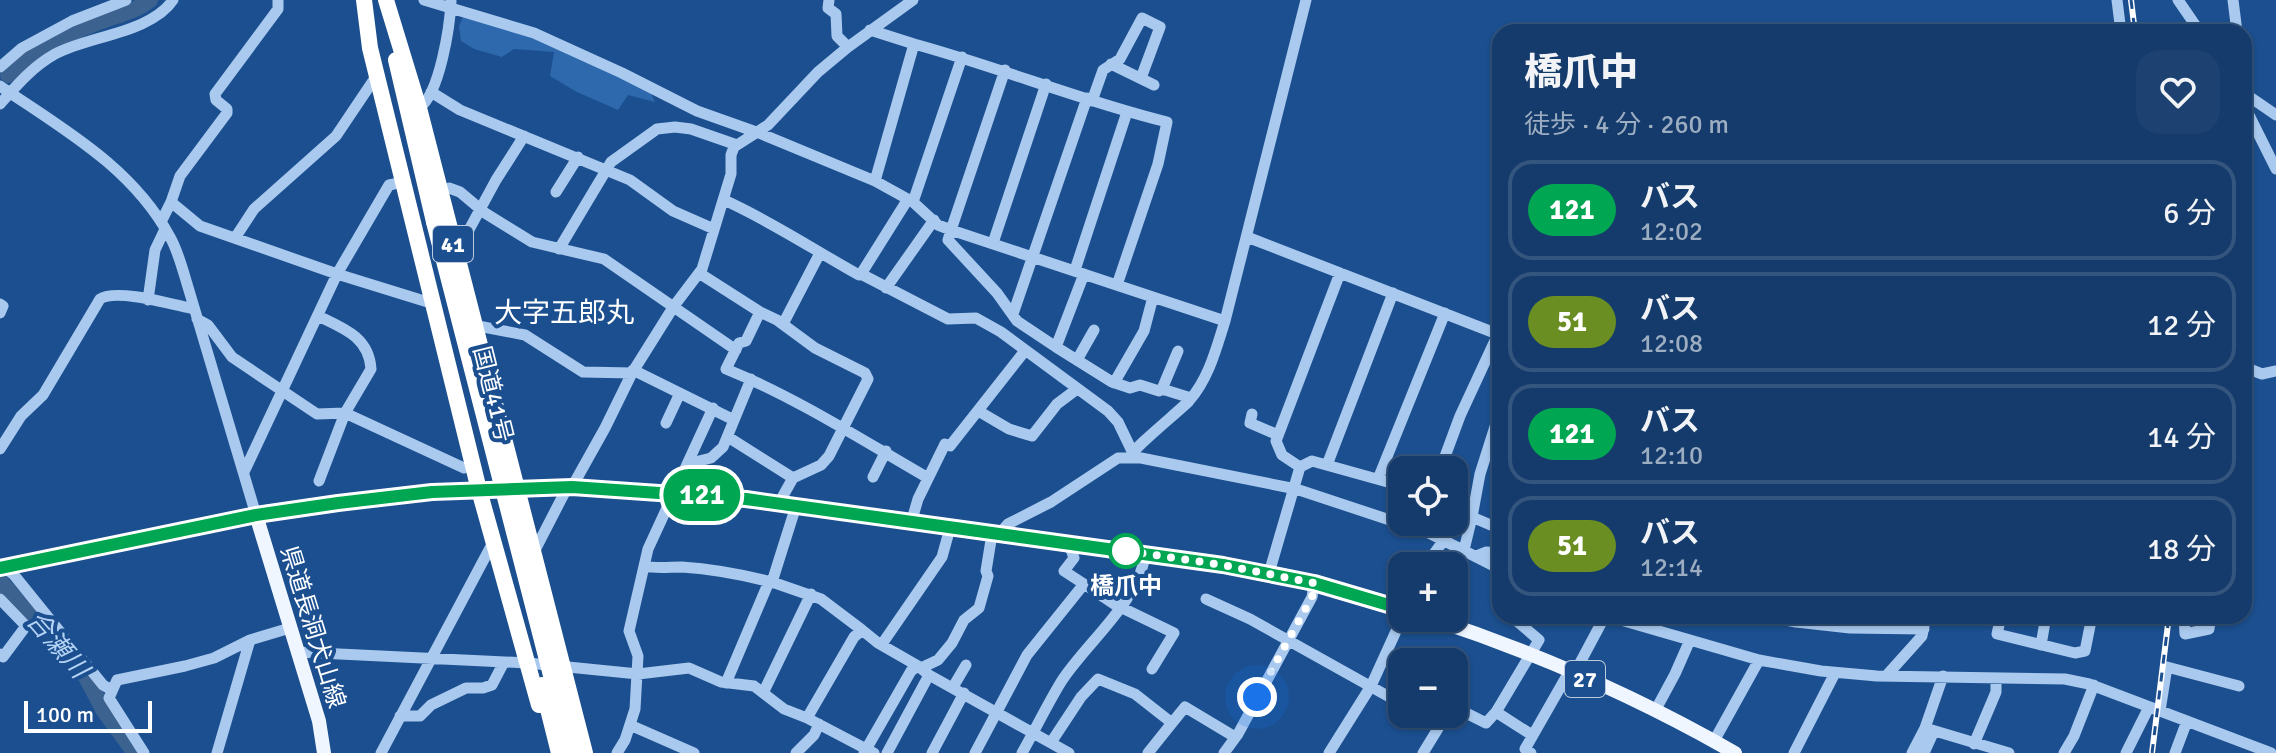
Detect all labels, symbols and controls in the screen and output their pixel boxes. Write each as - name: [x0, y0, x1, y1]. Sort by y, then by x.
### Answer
- text: 橋爪中: [1524, 49, 1638, 96]
- button: heart: [2136, 50, 2220, 134]
- text: 徒歩 · 4 分 · 260 m: [1524, 109, 1729, 141]
- text: バス: [1640, 179, 1700, 216]
- text: 121: [1549, 193, 1595, 227]
- text: 6 分: [2163, 195, 2216, 232]
- text: 12:02: [1640, 216, 1703, 248]
- road number: 41: [433, 226, 473, 262]
- text: バス: [1640, 291, 1700, 328]
- district label: 大字五郎丸: [494, 296, 634, 330]
- text: 51: [1557, 305, 1587, 339]
- text: 12 分: [2147, 307, 2216, 344]
- text: 12:08: [1640, 328, 1703, 360]
- street label: 国道41号: [467, 343, 519, 445]
- text: バス: [1640, 403, 1700, 440]
- text: 121: [1549, 417, 1595, 451]
- text: 14 分: [2147, 419, 2216, 456]
- text: 12:10: [1640, 440, 1703, 472]
- map controls: [1388, 456, 1468, 728]
- button: locate: [1388, 456, 1468, 536]
- line badge: 121: [656, 469, 748, 521]
- text: 121: [679, 478, 725, 512]
- text: バス: [1640, 515, 1700, 552]
- text: 51: [1557, 529, 1587, 563]
- text: 18 分: [2147, 531, 2216, 568]
- marker: 橋爪中: [1109, 534, 1143, 568]
- street label: 県道長洞犬山線: [274, 542, 352, 712]
- button: +: [1388, 552, 1468, 632]
- text: 12:14: [1640, 552, 1703, 584]
- place label: 橋爪中: [1090, 571, 1162, 601]
- water label: 合瀬川: [19, 605, 97, 687]
- button: −: [1388, 648, 1468, 728]
- road number: 27: [1565, 661, 1605, 697]
- your location: [1237, 677, 1277, 717]
- scale bar: [24, 697, 152, 733]
- text: 100 m: [36, 701, 94, 728]

